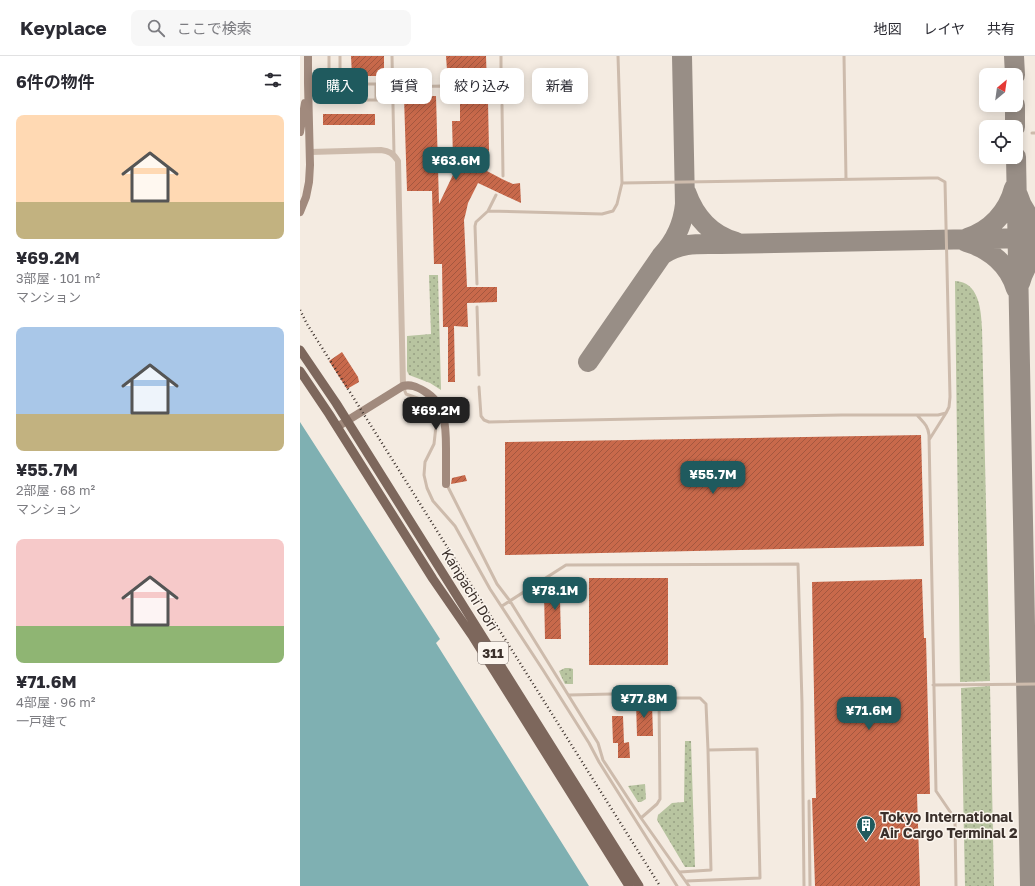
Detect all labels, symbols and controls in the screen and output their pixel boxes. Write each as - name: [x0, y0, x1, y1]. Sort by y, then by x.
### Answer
- search box: [131, 10, 411, 46]
- text: Keyplace: [20, 16, 107, 39]
- icon: search: [145, 17, 167, 39]
- text: ここで検索: [177, 19, 252, 37]
- text: 地図: [873, 20, 901, 37]
- text: レイヤ: [923, 20, 965, 37]
- text: 共有: [987, 20, 1015, 37]
- chip: 購入: [312, 68, 368, 104]
- chip: 賃貸: [376, 68, 432, 104]
- chip: 絞り込み: [440, 68, 524, 104]
- chip: 新着: [532, 68, 588, 104]
- north arrow: [979, 68, 1023, 112]
- map controls: [979, 68, 1023, 164]
- icon: filters: [262, 69, 284, 91]
- text: 6件の物件: [16, 71, 95, 92]
- button: locate: [979, 120, 1023, 164]
- icon: home: [114, 141, 186, 213]
- pin: ¥63.6M: [423, 147, 489, 181]
- text: ¥63.6M: [432, 152, 480, 168]
- text: ¥69.2M: [16, 247, 80, 268]
- text: 3部屋 · 101 m²: [16, 270, 100, 286]
- text: マンション: [16, 289, 81, 305]
- icon: home: [114, 353, 186, 425]
- pin: ¥69.2M: [403, 397, 469, 431]
- text: ¥69.2M: [412, 402, 460, 418]
- text: ¥55.7M: [16, 459, 78, 480]
- pin: ¥55.7M: [680, 461, 746, 495]
- text: ¥55.7M: [689, 466, 737, 482]
- text: 2部屋 · 68 m²: [16, 482, 95, 498]
- text: マンション: [16, 501, 81, 517]
- street label: Kanpachi Dori: [438, 546, 502, 634]
- icon: home: [114, 565, 186, 637]
- pin: ¥78.1M: [522, 577, 588, 611]
- text: ¥78.1M: [532, 582, 578, 598]
- road number: 311: [478, 642, 508, 664]
- text: ¥71.6M: [16, 671, 77, 692]
- pin: ¥77.8M: [611, 685, 677, 719]
- text: ¥77.8M: [621, 690, 667, 706]
- text: 4部屋 · 96 m²: [16, 694, 96, 710]
- pin: ¥71.6M: [836, 697, 902, 731]
- text: ¥71.6M: [846, 702, 892, 718]
- text: 一戸建て: [16, 713, 68, 729]
- place label: Tokyo International Air Cargo Terminal 2: [880, 808, 1018, 841]
- building icon: Tokyo International Air Cargo Terminal 2: [855, 814, 877, 842]

